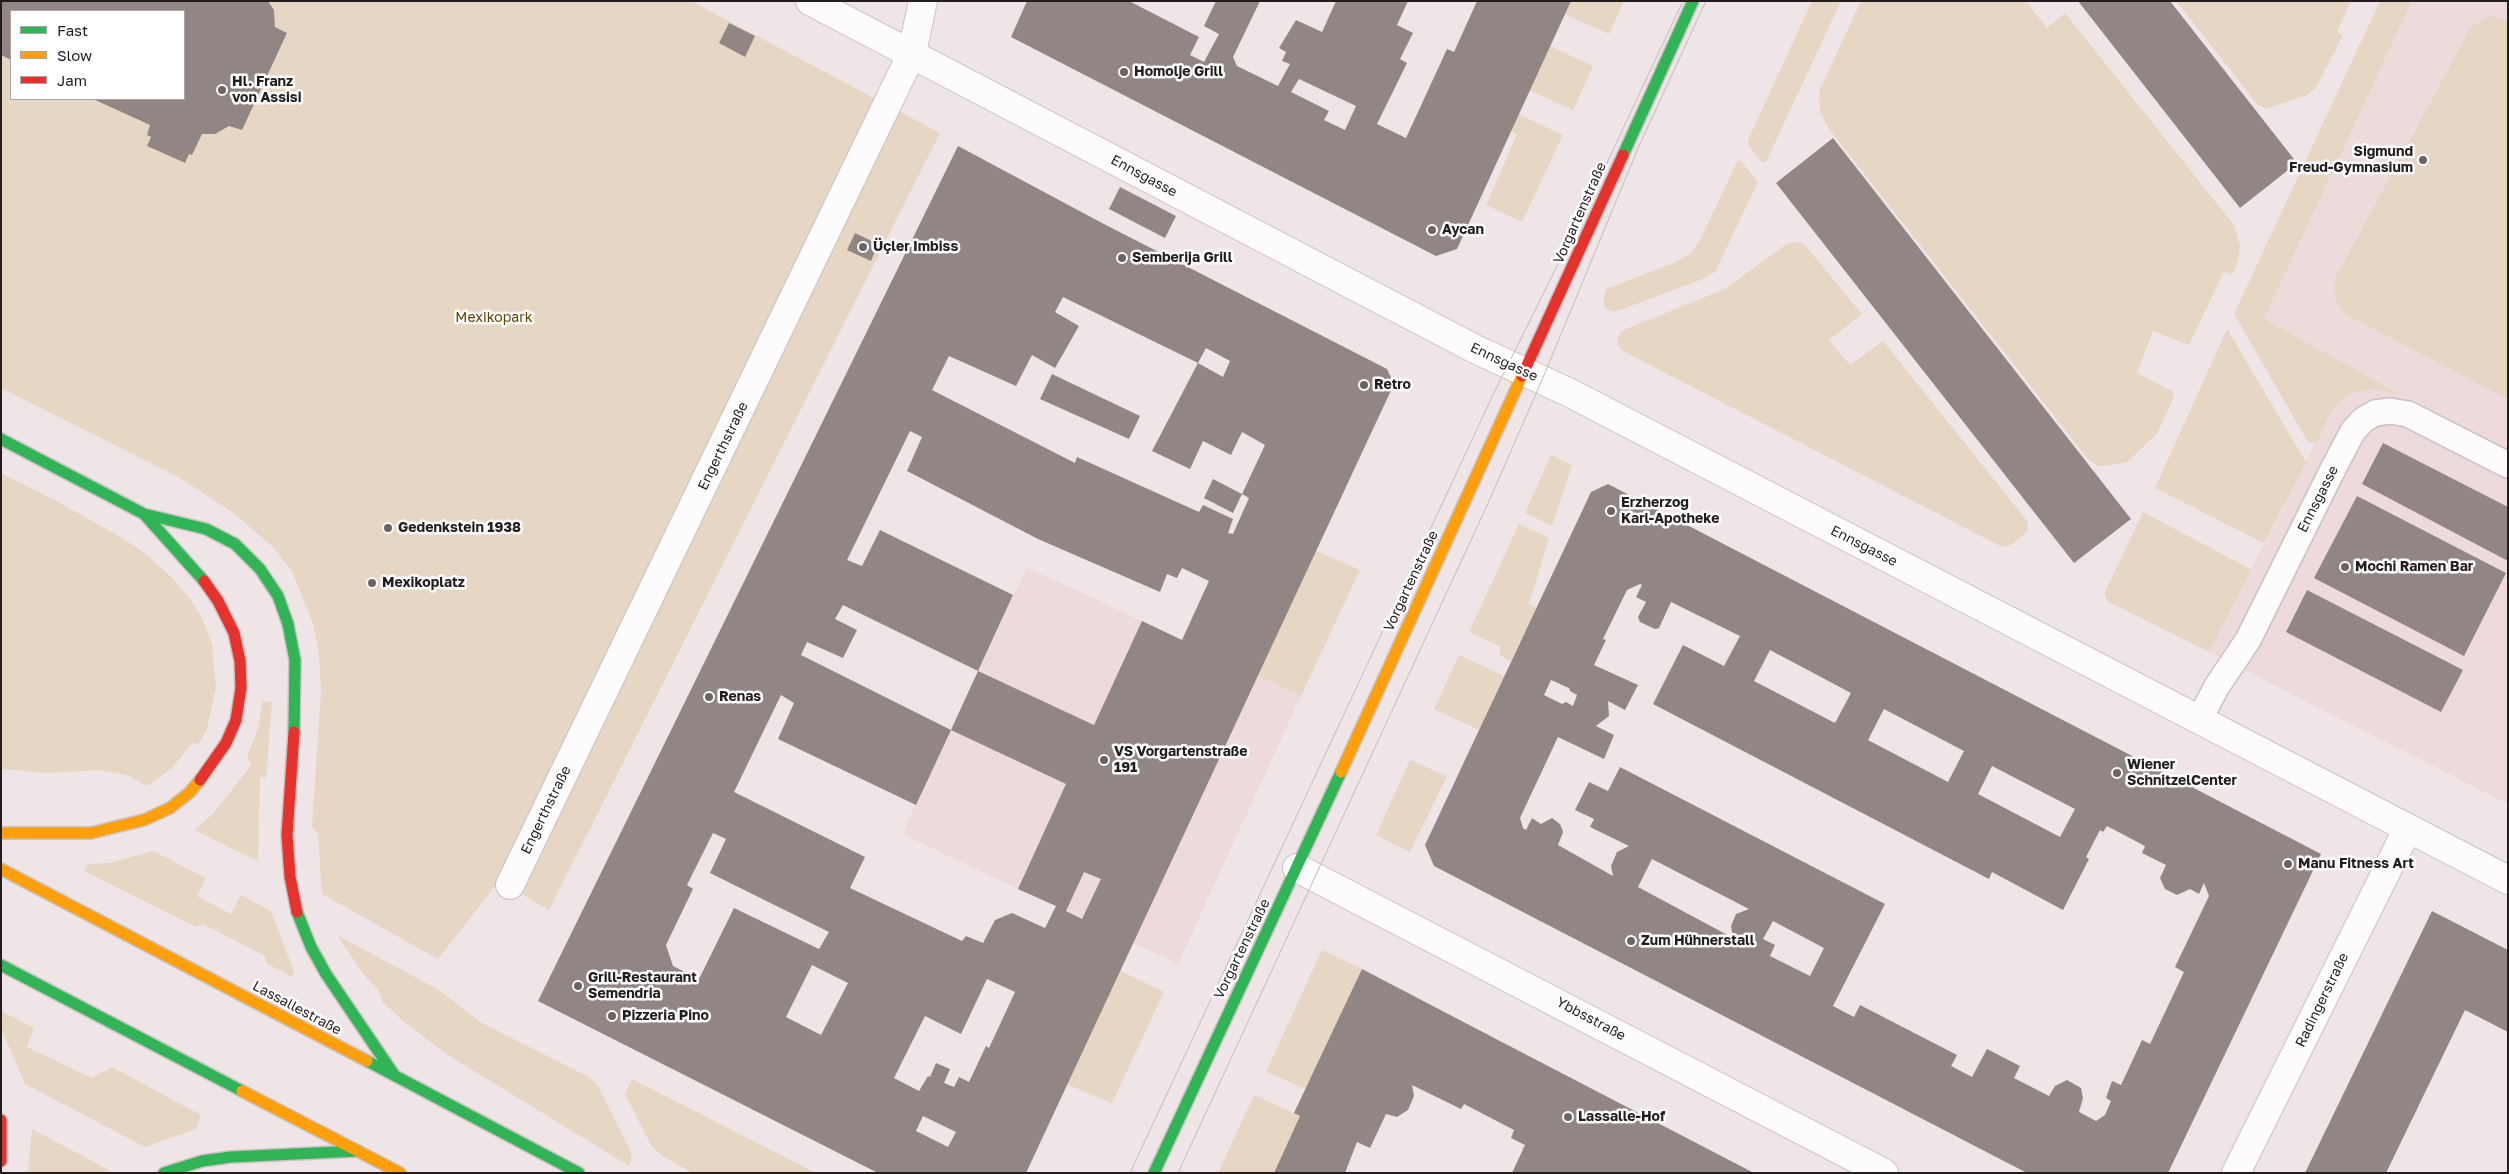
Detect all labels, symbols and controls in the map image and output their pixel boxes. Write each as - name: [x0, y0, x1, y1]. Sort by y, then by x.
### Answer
- legend: [10, 10, 185, 100]
- text: Fast: [57, 21, 88, 39]
- text: Slow: [57, 46, 92, 64]
- place label: Homolje Grill: [1134, 64, 1223, 80]
- marker: Homolje Grill: [1118, 66, 1130, 78]
- text: Jam: [57, 71, 87, 89]
- place label: Hl. Franz von Assisi: [232, 74, 302, 106]
- marker: Hl. Franz von Assisi: [216, 84, 228, 96]
- place label: Sigmund Freud-Gymnasium: [2289, 144, 2413, 176]
- street label: Ennsgasse: [1108, 152, 1180, 200]
- marker: Sigmund Freud-Gymnasium: [2417, 154, 2429, 166]
- street label: Vorgartenstraße: [1550, 160, 1610, 266]
- place label: Aycan: [1442, 222, 1484, 238]
- marker: Aycan: [1426, 224, 1438, 236]
- place label: Üçler Imbiss: [873, 239, 958, 255]
- marker: Üçler Imbiss: [857, 241, 869, 253]
- place label: Semberija Grill: [1132, 250, 1232, 266]
- marker: Semberija Grill: [1116, 252, 1128, 264]
- park label: Mexikopark: [455, 310, 533, 326]
- street label: Ennsgasse: [1468, 339, 1540, 385]
- place label: Retro: [1374, 377, 1411, 393]
- marker: Retro: [1358, 379, 1370, 391]
- street label: Engerthstraße: [694, 399, 752, 493]
- street label: Ennsgasse: [2294, 463, 2342, 535]
- place label: Erzherzog Karl-Apotheke: [1621, 495, 1719, 528]
- marker: Erzherzog Karl-Apotheke: [1605, 505, 1617, 517]
- place label: Gedenkstein 1938: [398, 520, 521, 536]
- marker: Gedenkstein 1938: [382, 522, 394, 534]
- street label: Ennsgasse: [1828, 522, 1900, 570]
- street label: Vorgartenstraße: [1380, 528, 1442, 634]
- place label: Mochi Ramen Bar: [2355, 559, 2473, 575]
- marker: Mochi Ramen Bar: [2339, 561, 2351, 573]
- place label: Mexikoplatz: [382, 575, 465, 591]
- marker: Mexikoplatz: [366, 577, 378, 589]
- place label: Renas: [719, 689, 761, 705]
- marker: Renas: [703, 691, 715, 703]
- place label: VS Vorgartenstraße 191: [1114, 744, 1247, 776]
- marker: VS Vorgartenstraße 191: [1098, 754, 1110, 766]
- place label: Wiener SchnitzelCenter: [2127, 757, 2237, 790]
- street label: Engerthstraße: [517, 763, 575, 857]
- marker: Wiener SchnitzelCenter: [2111, 767, 2123, 779]
- place label: Manu Fitness Art: [2298, 856, 2414, 872]
- marker: Manu Fitness Art: [2282, 858, 2294, 870]
- street label: Vorgartenstraße: [1210, 896, 1274, 1002]
- place label: Zum Hühnerstall: [1641, 933, 1754, 949]
- marker: Zum Hühnerstall: [1625, 935, 1637, 947]
- street label: Radingerstraße: [2292, 950, 2352, 1050]
- place label: Grill-Restaurant Semendria: [588, 970, 697, 1002]
- street label: Lassallestraße: [250, 978, 344, 1038]
- marker: Grill-Restaurant Semendria: [572, 980, 584, 992]
- street label: Ybbsstraße: [1553, 994, 1629, 1044]
- place label: Pizzeria Pino: [622, 1008, 709, 1024]
- marker: Pizzeria Pino: [606, 1010, 618, 1022]
- place label: Lassalle-Hof: [1578, 1109, 1665, 1125]
- marker: Lassalle-Hof: [1562, 1111, 1574, 1123]

